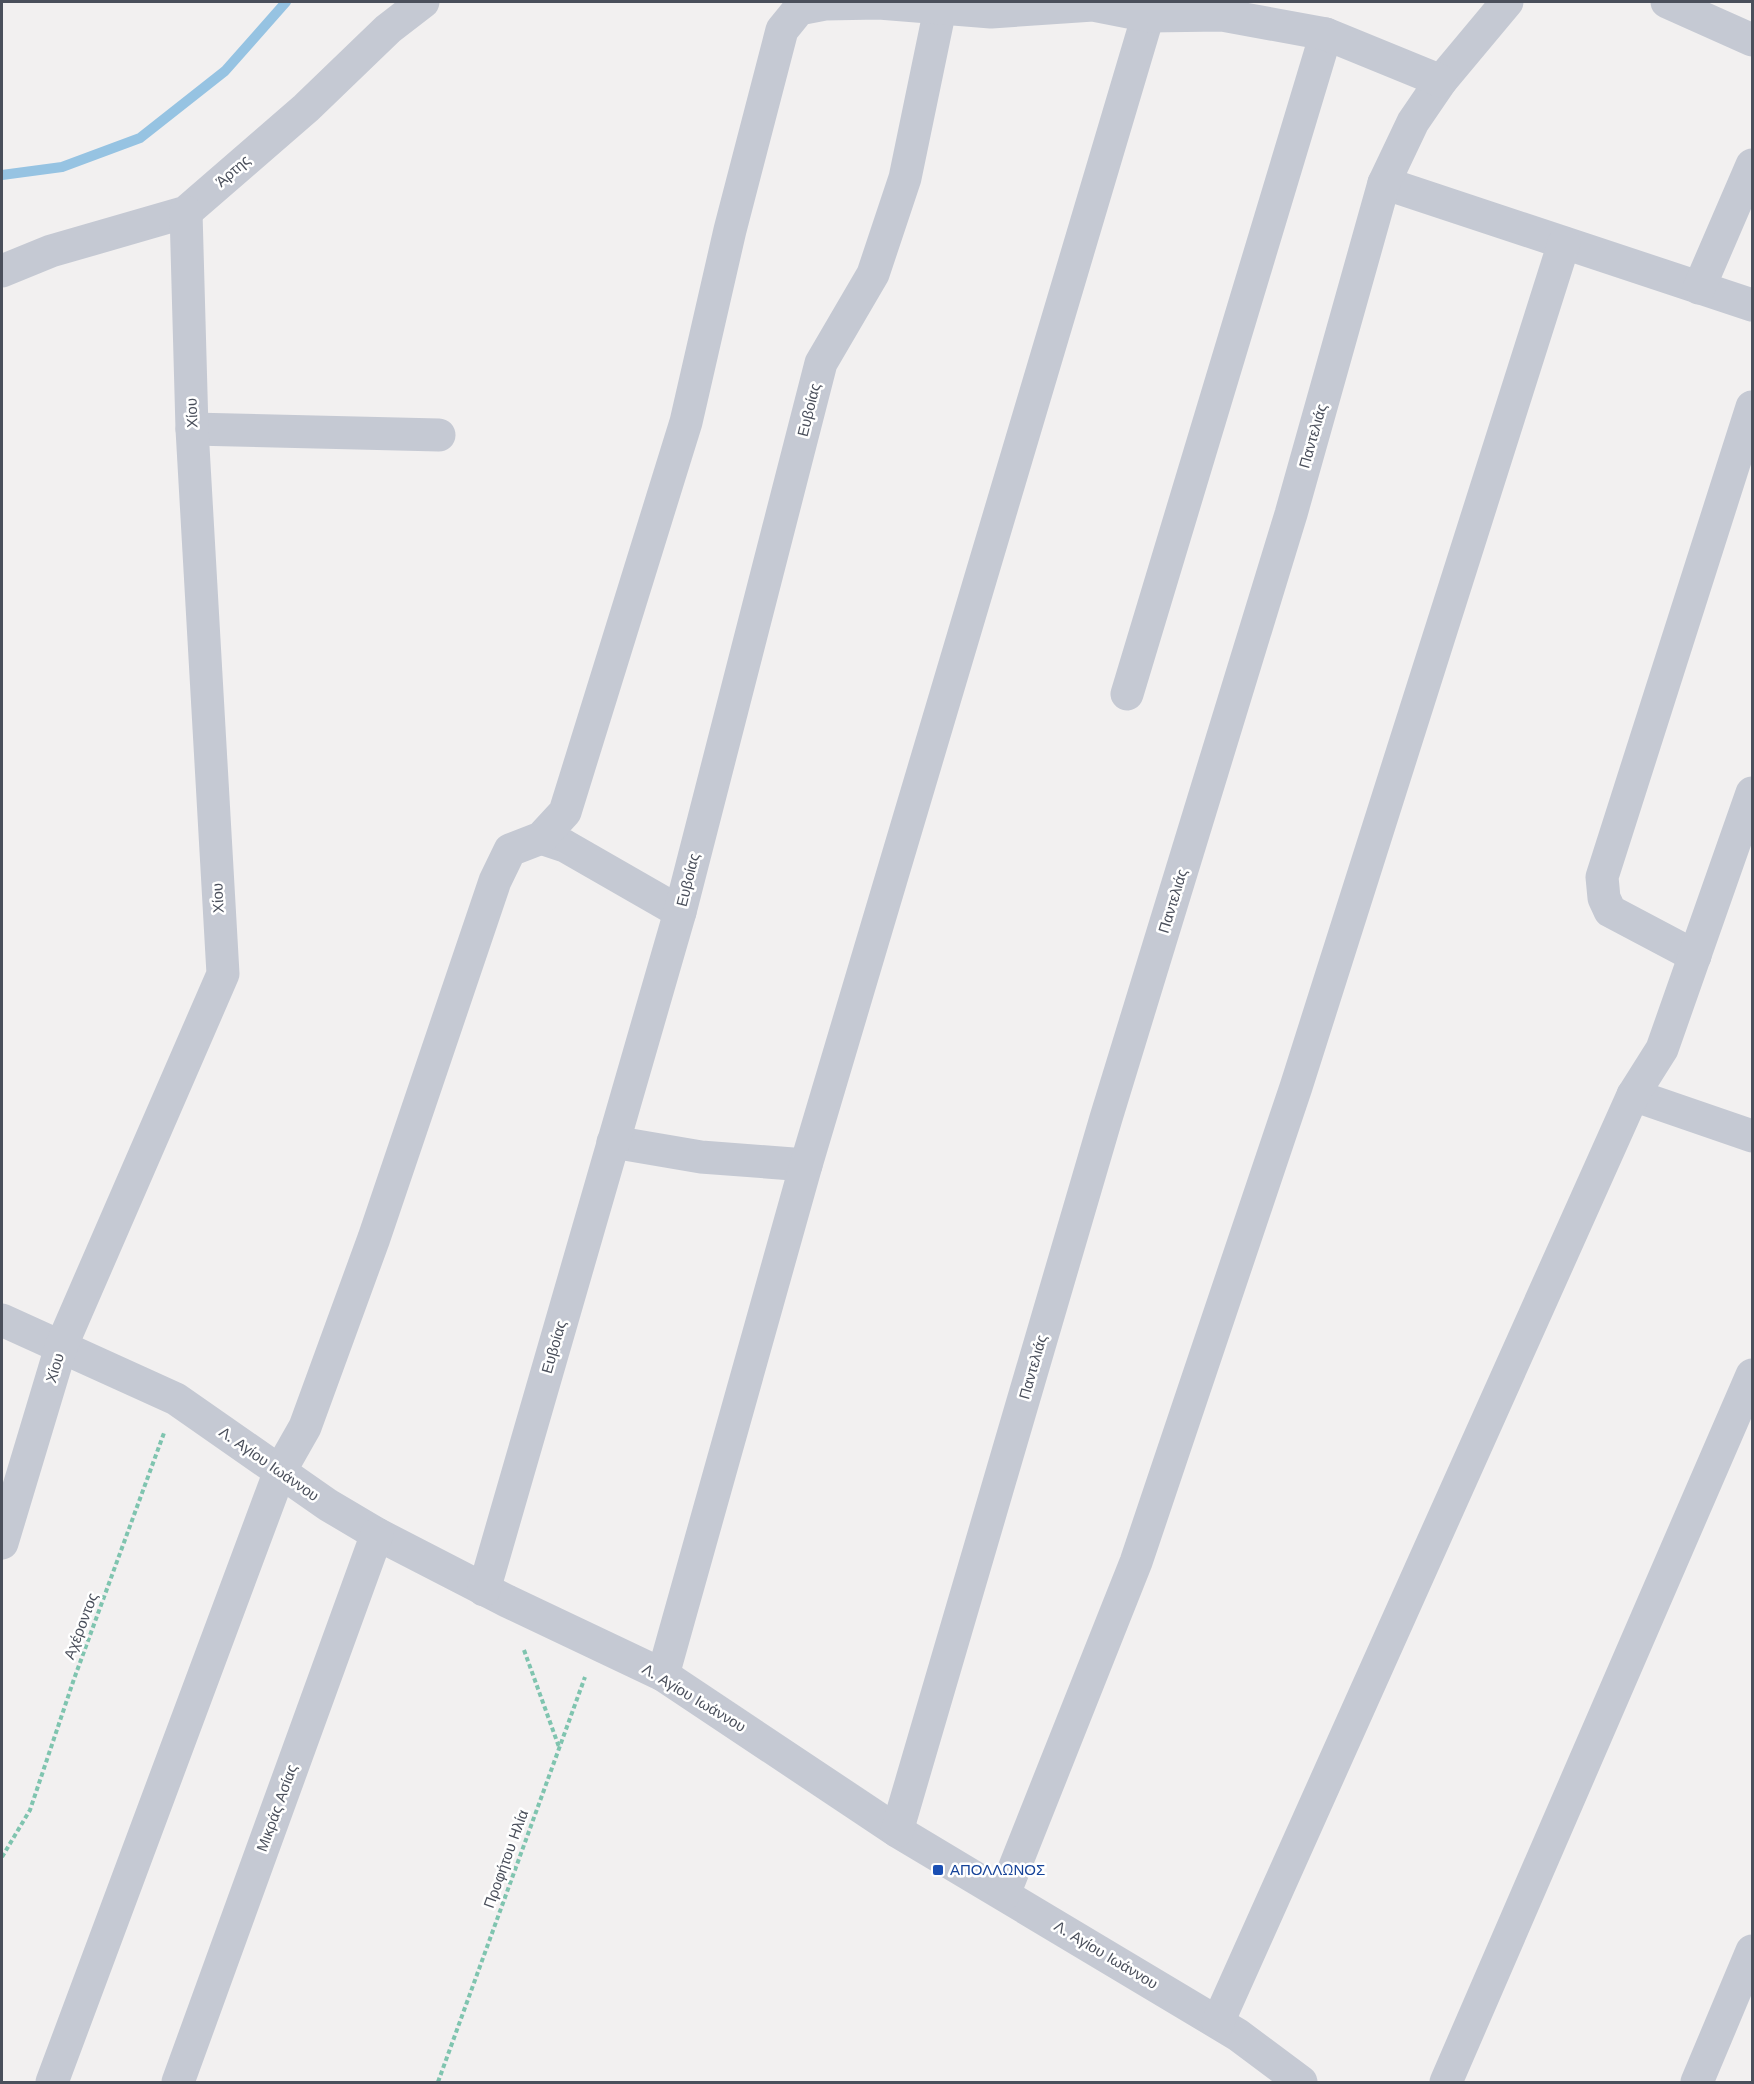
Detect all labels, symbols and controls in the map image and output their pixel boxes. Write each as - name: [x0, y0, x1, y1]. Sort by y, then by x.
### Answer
- street label: Άρτης: [212, 151, 254, 191]
- street label: Ευβοίας: [794, 381, 824, 439]
- street label: Χίου: [182, 398, 202, 428]
- street label: Παντελιάς: [1295, 402, 1331, 470]
- street label: Ευβοίας: [673, 851, 703, 909]
- street label: Παντελιάς: [1155, 867, 1191, 935]
- street label: Χίου: [208, 883, 228, 913]
- street label: Ευβοίας: [538, 1318, 570, 1376]
- street label: Παντελιάς: [1015, 1333, 1051, 1401]
- street label: Χίου: [42, 1351, 68, 1385]
- street label: Λ. Αγίου Ιωάννου: [216, 1423, 322, 1505]
- street label: Αχέροντος: [60, 1590, 102, 1662]
- street label: Λ. Αγίου Ιωάννου: [639, 1660, 749, 1736]
- street label: Μικράς Ασίας: [253, 1762, 301, 1854]
- street label: Προφήτου Ηλία: [480, 1807, 532, 1911]
- place label: ΑΠΟΛΛΩΝΟΣ: [950, 1861, 1045, 1879]
- marker: ΑΠΟΛΛΩΝΟΣ: [931, 1863, 945, 1877]
- street label: Λ. Αγίου Ιωάννου: [1051, 1917, 1161, 1993]

